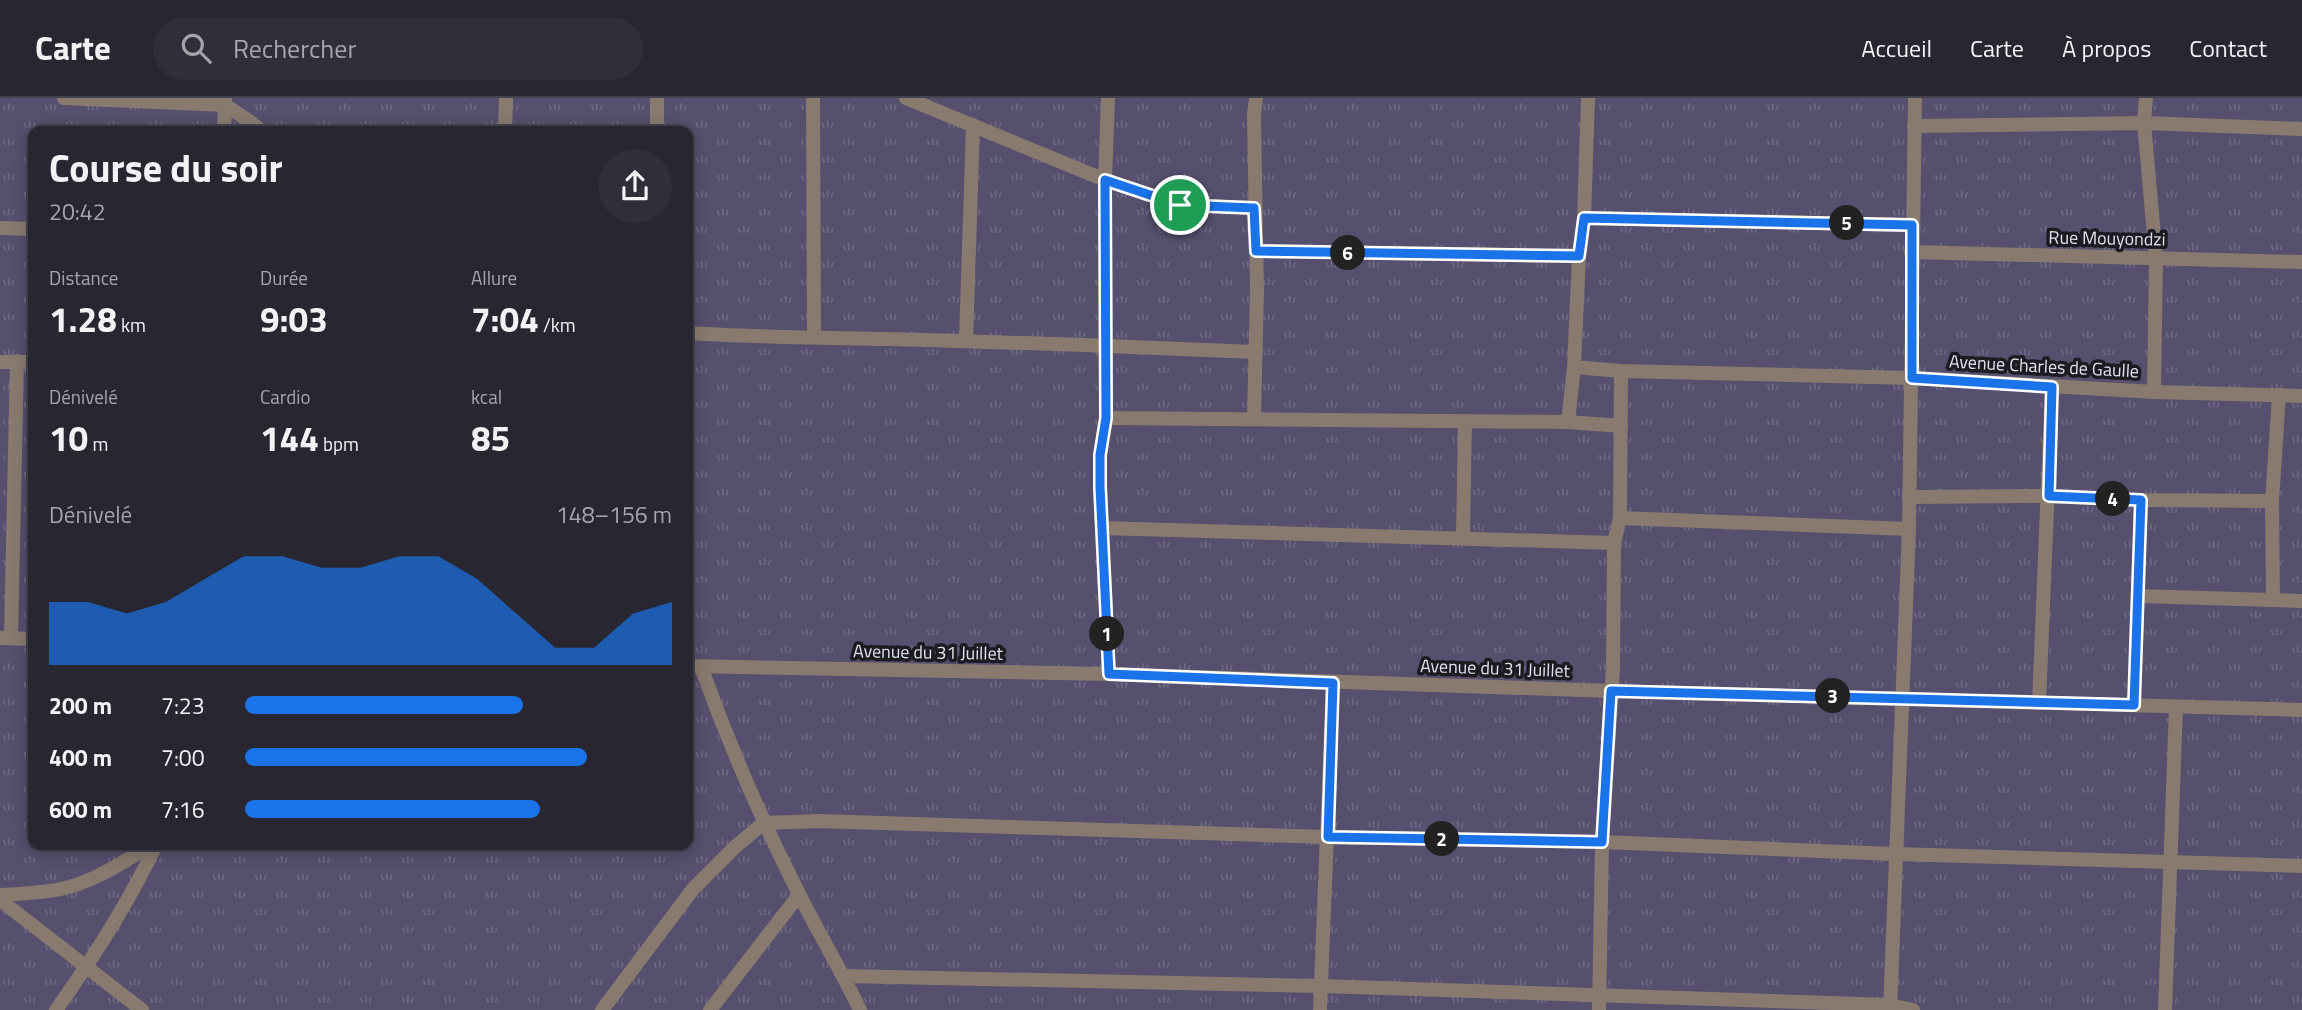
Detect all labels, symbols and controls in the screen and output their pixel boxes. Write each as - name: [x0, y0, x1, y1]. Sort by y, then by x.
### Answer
- search box: [153, 17, 643, 80]
- text: Carte: [35, 23, 111, 73]
- icon: search: [177, 29, 215, 67]
- text: Rechercher: [233, 29, 356, 68]
- text: Accueil: [1861, 30, 1932, 66]
- text: Carte: [1970, 30, 2024, 66]
- text: À propos: [2062, 30, 2151, 66]
- text: Contact: [2189, 30, 2267, 66]
- text: Course du soir: [49, 139, 283, 197]
- button: share: [598, 149, 672, 223]
- pin: [1150, 175, 1210, 235]
- icon: arrive: [1161, 186, 1199, 224]
- text: 20:42: [49, 194, 106, 229]
- pin: 5: [1829, 206, 1864, 240]
- text: 5: [1841, 208, 1852, 237]
- street label: Rue Mouyondzi: [2048, 223, 2166, 253]
- pin: 6: [1330, 236, 1366, 270]
- text: 6: [1342, 238, 1353, 267]
- text: Distance: [49, 263, 118, 292]
- text: Durée: [260, 263, 308, 292]
- text: Allure: [471, 263, 517, 292]
- text: 1.28: [49, 292, 117, 346]
- text: 9:03: [260, 292, 328, 346]
- text: 7:04: [471, 292, 539, 346]
- text: km: [117, 310, 146, 339]
- text: /km: [539, 310, 576, 339]
- street label: Avenue Charles de Gaulle: [1948, 348, 2140, 384]
- text: Dénivelé: [49, 382, 118, 411]
- text: Cardio: [260, 382, 310, 411]
- text: kcal: [471, 382, 502, 411]
- text: 10: [49, 411, 88, 465]
- text: 144: [260, 411, 319, 465]
- text: 85: [471, 411, 510, 465]
- text: m: [88, 429, 108, 458]
- text: bpm: [319, 429, 359, 458]
- pin: 4: [2096, 482, 2130, 516]
- text: 4: [2107, 484, 2118, 513]
- text: Dénivelé: [49, 497, 132, 532]
- text: 148–156 m: [556, 497, 672, 532]
- pin: 1: [1090, 616, 1124, 652]
- text: 1: [1101, 619, 1112, 648]
- street label: Avenue du 31 Juillet: [853, 637, 1004, 667]
- street label: Avenue du 31 Juillet: [1420, 652, 1571, 684]
- pin: 3: [1815, 678, 1850, 714]
- text: 3: [1827, 681, 1838, 710]
- text: 200 m: [49, 688, 112, 723]
- text: 7:23: [161, 688, 205, 723]
- text: 400 m: [49, 740, 112, 775]
- text: 7:00: [161, 740, 205, 775]
- text: 600 m: [49, 792, 112, 827]
- text: 7:16: [161, 792, 205, 827]
- pin: 2: [1424, 822, 1460, 856]
- text: 2: [1436, 824, 1447, 853]

